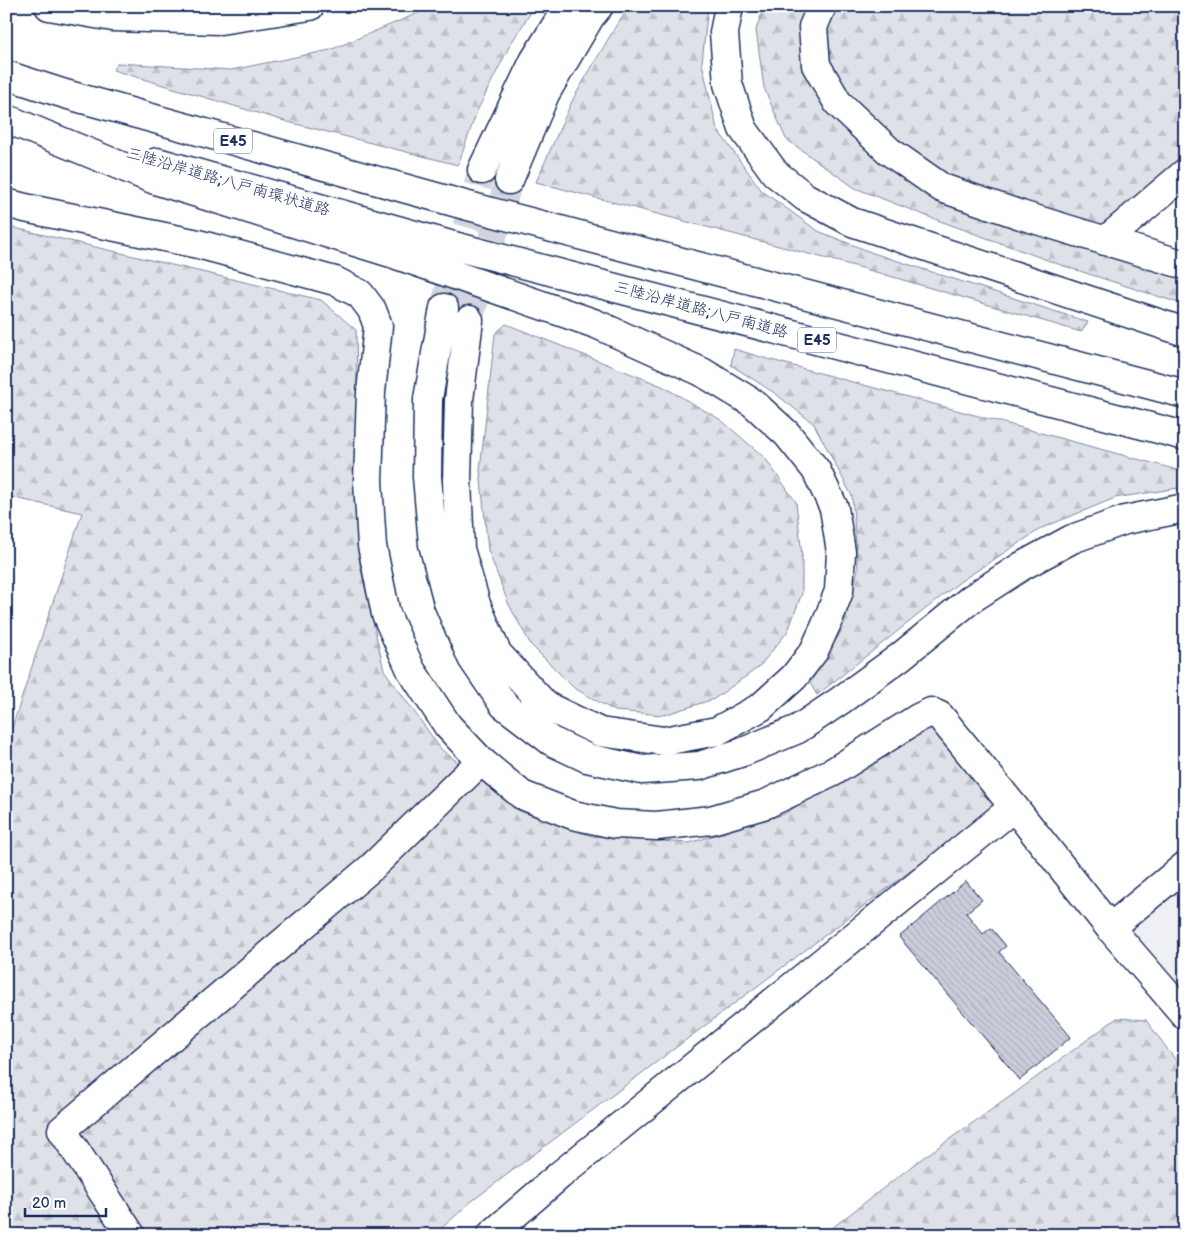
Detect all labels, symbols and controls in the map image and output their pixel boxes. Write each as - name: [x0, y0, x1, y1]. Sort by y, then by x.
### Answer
- road number: E45: [214, 128, 252, 154]
- street label: 三陸沿岸道路;八戸南環状道路: [124, 144, 332, 220]
- street label: 三陸沿岸道路;八戸南道路: [612, 278, 790, 342]
- road number: E45: [798, 328, 836, 352]
- scale bar: [25, 1186, 106, 1218]
- text: 20 m: [32, 1194, 66, 1213]

